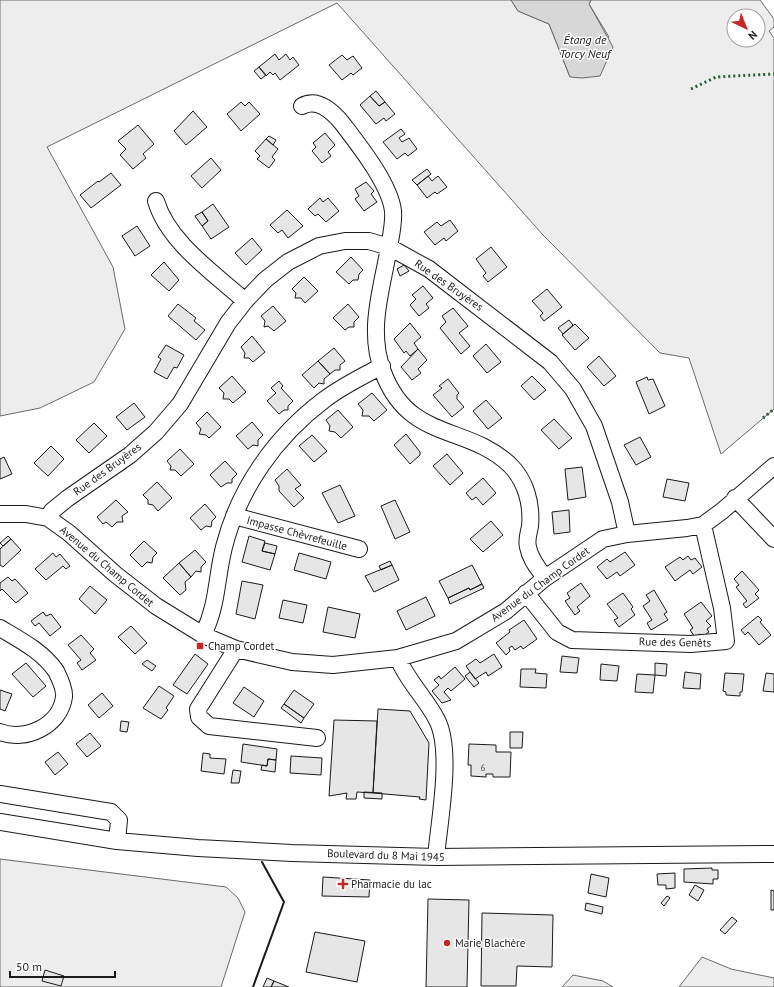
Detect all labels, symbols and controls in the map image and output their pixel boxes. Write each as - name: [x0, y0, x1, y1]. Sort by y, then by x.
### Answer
- north arrow: [726, 8, 766, 48]
- text: N: [745, 28, 760, 43]
- water label: Étang de Torcy Neuf: [560, 32, 613, 61]
- street label: Rue des Bruyères: [412, 256, 486, 314]
- street label: Rue des Bruyères: [70, 439, 144, 498]
- street label: Impasse Chèvrefeuille: [245, 513, 349, 553]
- street label: Avenue du Champ Cordet: [57, 523, 157, 610]
- street label: Avenue du Champ Cordet: [488, 543, 592, 624]
- street label: Rue des Genêts: [639, 634, 712, 650]
- place label: Champ Cordet: [208, 639, 275, 653]
- marker: Champ Cordet: [195, 641, 205, 651]
- house number: 6: [481, 762, 486, 773]
- street label: Boulevard du 8 Mai 1945: [327, 846, 445, 864]
- place label: Pharmacie du lac: [351, 877, 432, 891]
- marker: Pharmacie du lac: [338, 879, 348, 889]
- place label: Marie Blachère: [455, 936, 526, 950]
- marker: Marie Blachère: [442, 938, 452, 948]
- scale bar: [10, 953, 115, 979]
- text: 50 m: [16, 959, 42, 974]

